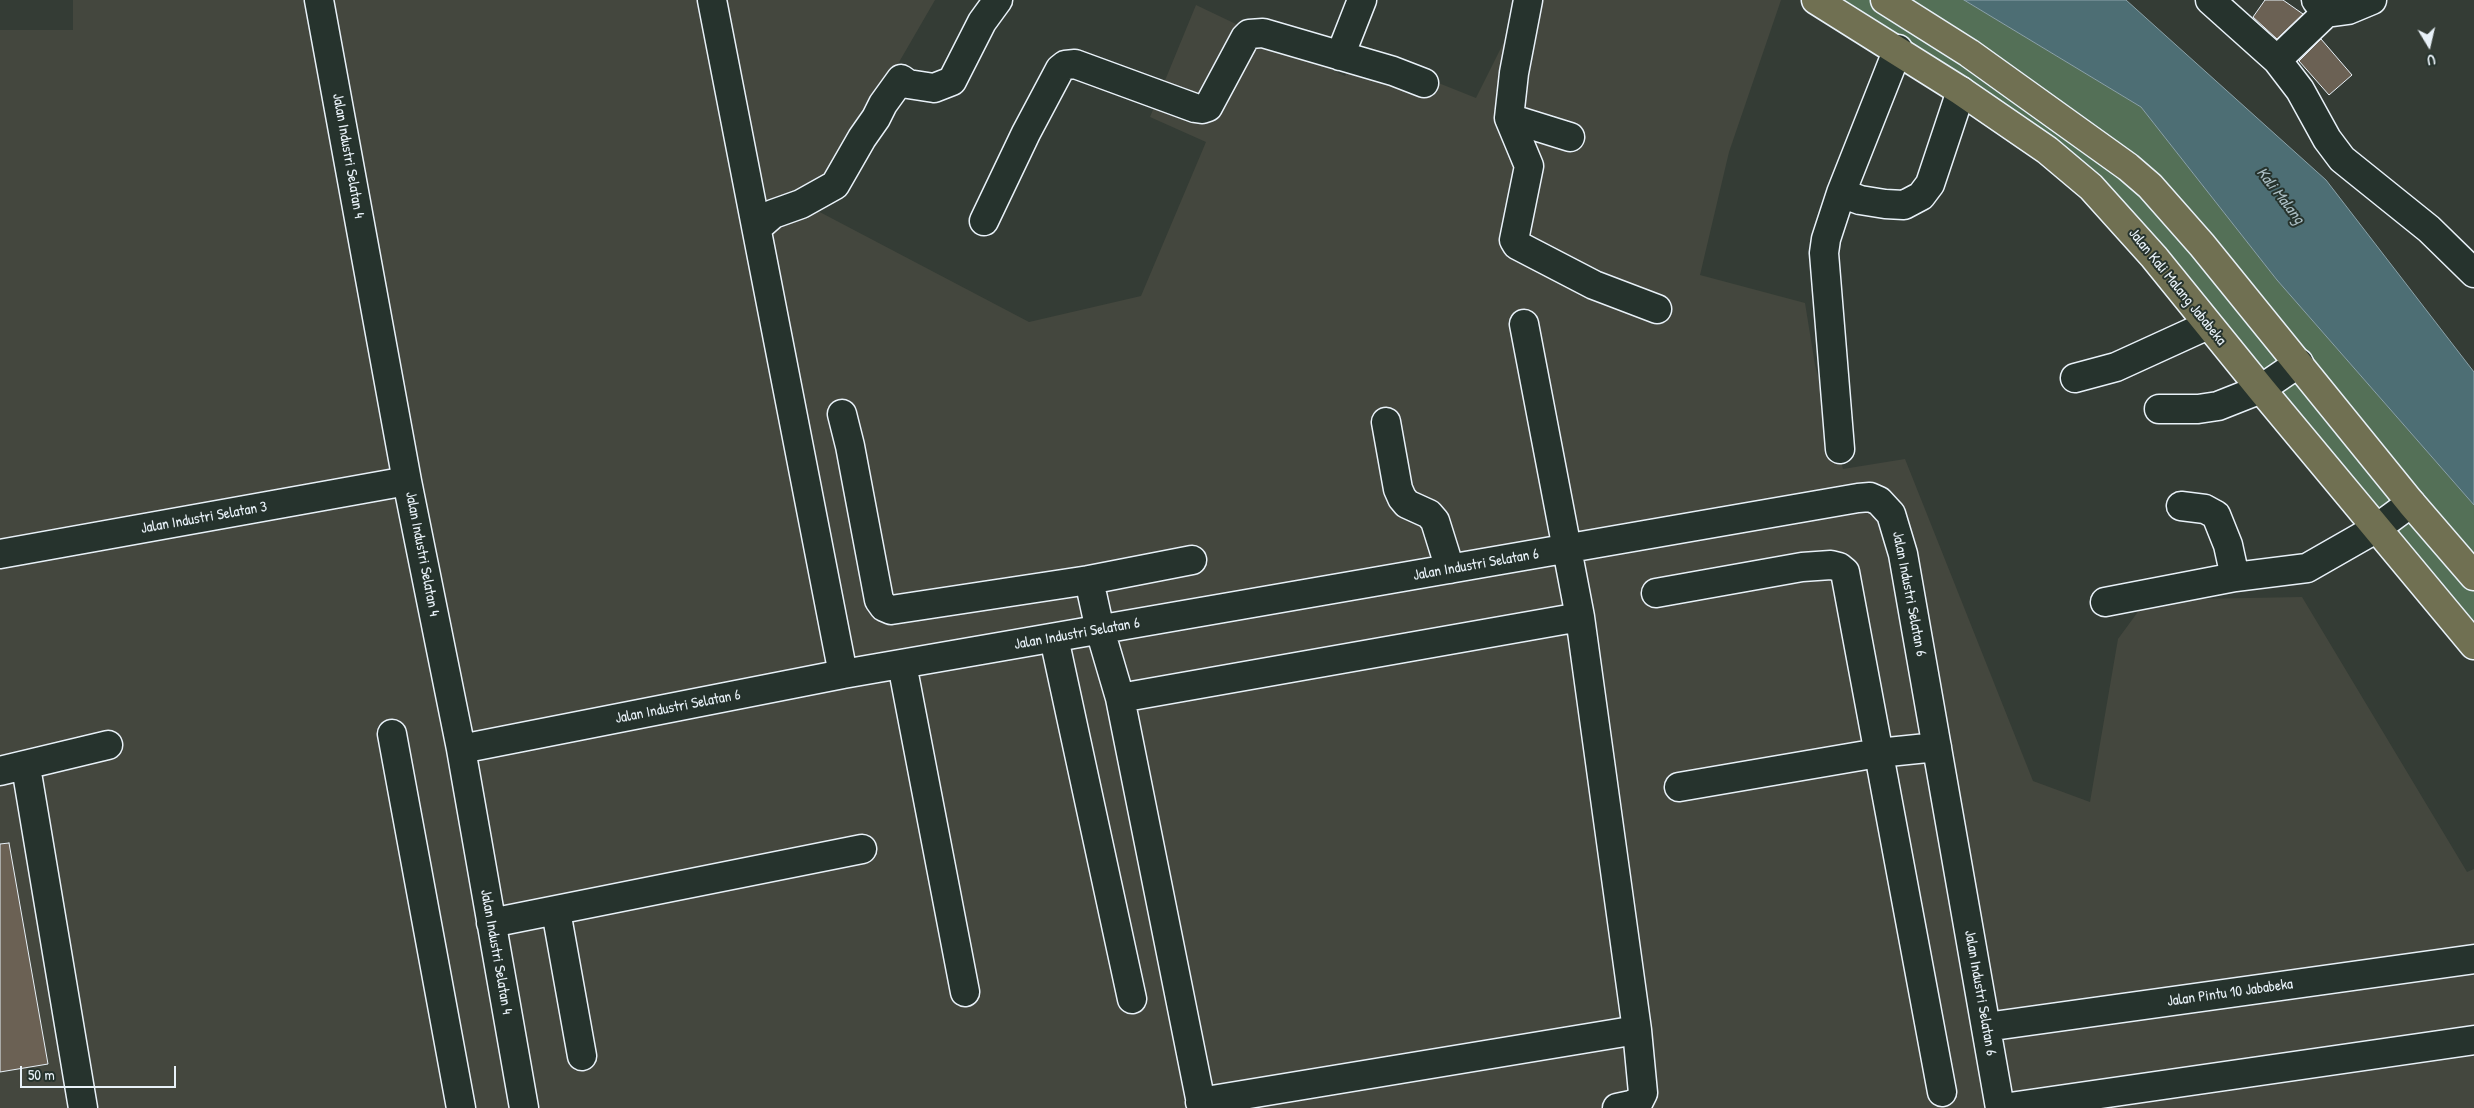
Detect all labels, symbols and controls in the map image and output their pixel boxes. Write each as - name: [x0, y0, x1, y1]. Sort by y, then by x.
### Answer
- north arrow: [2404, 20, 2454, 70]
- text: U: [2426, 50, 2437, 70]
- street label: Jalan Industri Selatan 4: [328, 92, 368, 220]
- water label: Kali Malang: [2252, 164, 2308, 228]
- street label: Jalan Kali Malang Jababeka: [2124, 225, 2230, 349]
- street label: Jalan Industri Selatan 4: [401, 490, 443, 618]
- street label: Jalan Industri Selatan 3: [139, 498, 269, 538]
- street label: Jalan Industri Selatan 6: [1888, 530, 1930, 658]
- street label: Jalan Industri Selatan 6: [1412, 545, 1540, 585]
- street label: Jalan Industri Selatan 6: [1013, 614, 1141, 654]
- street label: Jalan Industri Selatan 6: [614, 686, 742, 728]
- street label: Jalan Industri Selatan 4: [476, 888, 516, 1016]
- street label: Jalan Industri Selatan 6: [1960, 929, 2000, 1057]
- street label: Jalan Pintu 10 Jababeka: [2166, 975, 2294, 1011]
- scale bar: [22, 1056, 179, 1088]
- text: 50 m: [28, 1064, 55, 1085]

